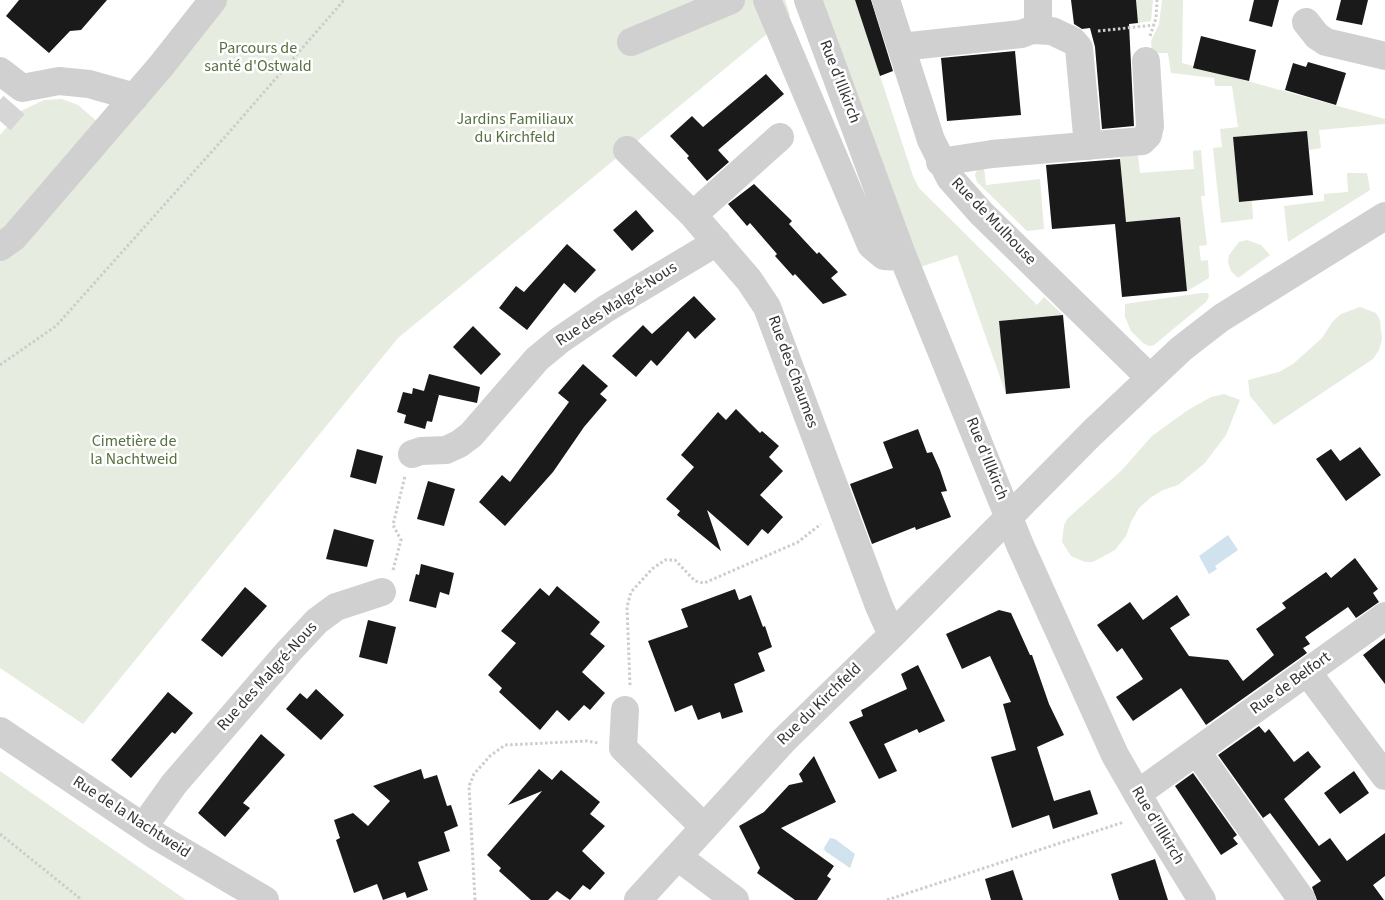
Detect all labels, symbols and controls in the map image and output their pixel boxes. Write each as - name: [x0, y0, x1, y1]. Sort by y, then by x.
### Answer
- street label: Rue d'Illkirch: [814, 38, 864, 126]
- park label: Parcours de santé d'Ostwald: [204, 39, 312, 77]
- park label: Jardins Familiaux du Kirchfeld: [456, 110, 574, 148]
- street label: Rue de Mulhouse: [946, 174, 1040, 270]
- street label: Rue des Malgré-Nous: [553, 259, 681, 351]
- street label: Rue des Chaumes: [763, 313, 821, 431]
- street label: Rue d'Illkirch: [961, 415, 1011, 503]
- park label: Cimetière de la Nachtweid: [90, 432, 178, 470]
- street label: Rue des Malgré-Nous: [214, 618, 322, 736]
- street label: Rue de Belfort: [1247, 648, 1335, 720]
- street label: Rue du Kirchfeld: [774, 660, 866, 750]
- street label: Rue de la Nachtweid: [69, 773, 193, 863]
- street label: Rue d'Illkirch: [1126, 784, 1188, 868]

